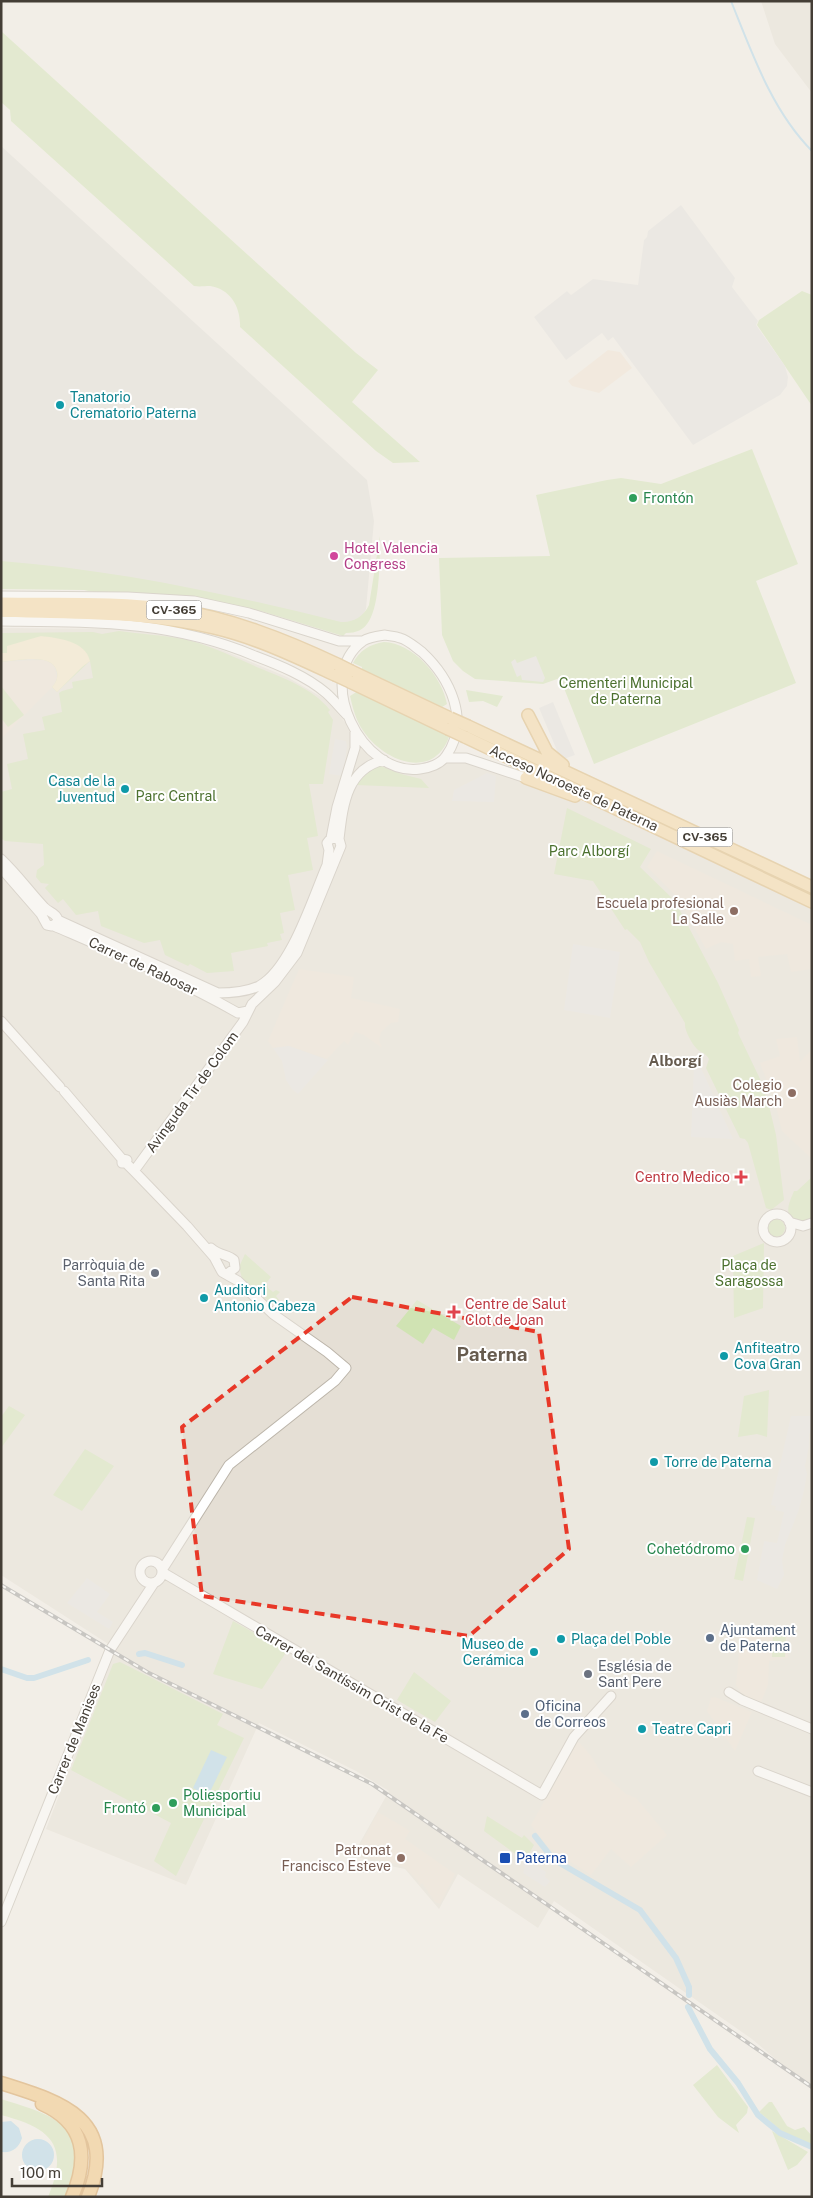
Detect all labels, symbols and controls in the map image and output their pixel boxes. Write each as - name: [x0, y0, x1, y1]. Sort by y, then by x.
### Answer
- place label: Tanatorio Crematorio Paterna: [70, 389, 196, 421]
- marker: Tanatorio Crematorio Paterna: [54, 399, 66, 411]
- place label: Frontón: [643, 490, 694, 506]
- marker: Frontón: [627, 492, 639, 504]
- place label: Hotel Valencia Congress: [344, 540, 438, 572]
- marker: Hotel Valencia Congress: [328, 550, 340, 562]
- road number: CV-365: [146, 600, 202, 620]
- park label: Cementeri Municipal de Paterna: [559, 675, 693, 707]
- street label: Acceso Noroeste de Paterna: [487, 742, 661, 834]
- place label: Casa de la Juventud: [48, 773, 115, 805]
- marker: Casa de la Juventud: [119, 783, 131, 795]
- park label: Parc Central: [136, 788, 216, 804]
- road number: CV-365: [678, 828, 732, 846]
- park label: Parc Alborgí: [549, 843, 630, 859]
- place label: Escuela profesional La Salle: [596, 895, 724, 927]
- marker: Escuela profesional La Salle: [728, 905, 740, 917]
- street label: Carrer de Rabosar: [86, 934, 200, 998]
- street label: Avinguda Tir de Colom: [143, 1028, 241, 1156]
- district label: Alborgí: [649, 1052, 703, 1069]
- place label: Colegio Ausiàs March: [694, 1077, 782, 1109]
- marker: Colegio Ausiàs March: [786, 1087, 798, 1099]
- place label: Centro Medico: [635, 1169, 730, 1185]
- marker: Centro Medico: [734, 1170, 748, 1184]
- place label: Parròquia de Santa Rita: [62, 1257, 145, 1289]
- park label: Plaça de Saragossa: [715, 1257, 783, 1289]
- marker: Parròquia de Santa Rita: [149, 1267, 161, 1279]
- place label: Auditori Antonio Cabeza: [214, 1282, 316, 1314]
- marker: Auditori Antonio Cabeza: [198, 1292, 210, 1304]
- place label: Centre de Salut Clot de Joan: [465, 1296, 566, 1328]
- marker: Centre de Salut Clot de Joan: [447, 1305, 461, 1319]
- place label: Anfiteatro Cova Gran: [734, 1340, 801, 1372]
- district label: Paterna: [457, 1343, 527, 1365]
- marker: Anfiteatro Cova Gran: [718, 1350, 730, 1362]
- place label: Torre de Paterna: [664, 1454, 771, 1470]
- marker: Torre de Paterna: [648, 1456, 660, 1468]
- place label: Cohetódromo: [647, 1541, 735, 1557]
- marker: Cohetódromo: [739, 1543, 751, 1555]
- street label: Carrer del Santíssim Crist de la Fe: [252, 1622, 452, 1746]
- place label: Ajuntament de Paterna: [720, 1622, 796, 1654]
- place label: Plaça del Poble: [571, 1631, 671, 1647]
- marker: Ajuntament de Paterna: [704, 1632, 716, 1644]
- marker: Plaça del Poble: [555, 1633, 567, 1645]
- place label: Museo de Cerámica: [461, 1636, 524, 1668]
- marker: Museo de Cerámica: [528, 1646, 540, 1658]
- place label: Església de Sant Pere: [598, 1658, 672, 1690]
- marker: Església de Sant Pere: [582, 1668, 594, 1680]
- street label: Carrer de Manises: [44, 1681, 104, 1797]
- place label: Oficina de Correos: [535, 1698, 606, 1730]
- marker: Oficina de Correos: [519, 1708, 531, 1720]
- place label: Teatre Capri: [652, 1721, 731, 1737]
- marker: Teatre Capri: [636, 1723, 648, 1735]
- place label: Poliesportiu Municipal: [183, 1787, 261, 1819]
- marker: Poliesportiu Municipal: [167, 1797, 179, 1809]
- place label: Frontó: [103, 1800, 146, 1816]
- marker: Frontó: [150, 1802, 162, 1814]
- place label: Patronat Francisco Esteve: [281, 1842, 391, 1874]
- place label: Paterna: [516, 1850, 567, 1866]
- marker: Paterna: [498, 1851, 512, 1865]
- marker: Patronat Francisco Esteve: [395, 1852, 407, 1864]
- scale bar: [12, 2156, 102, 2188]
- text: 100 m: [20, 2164, 61, 2181]

